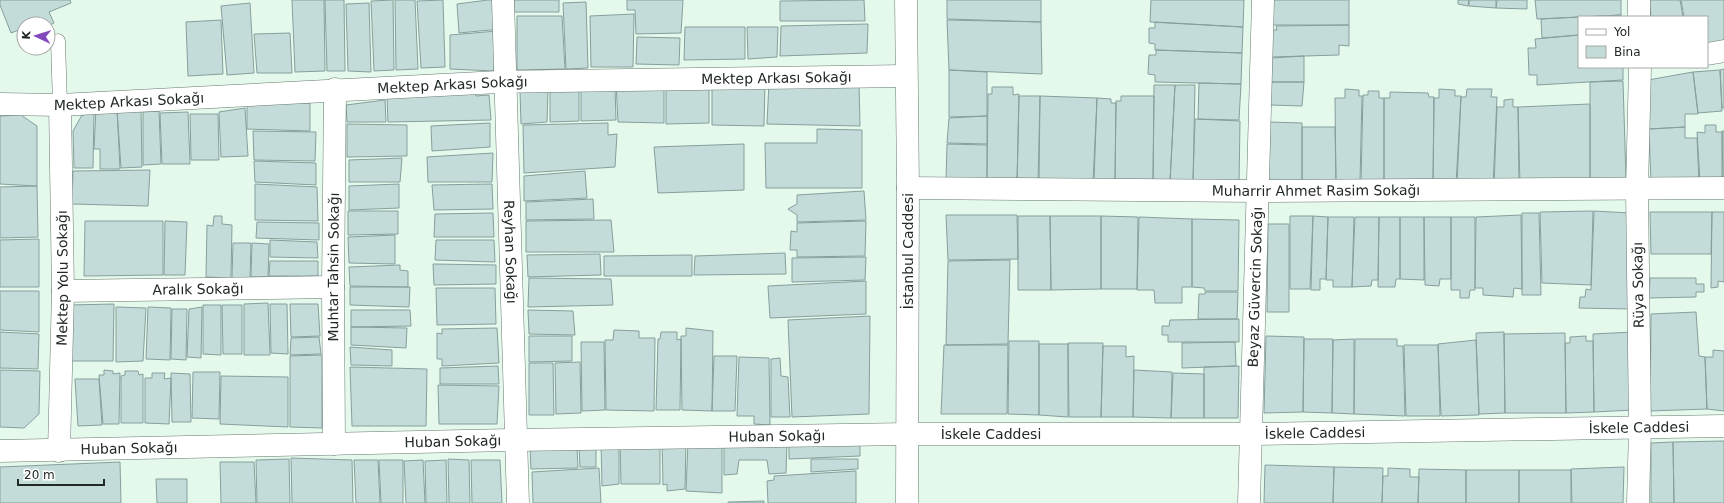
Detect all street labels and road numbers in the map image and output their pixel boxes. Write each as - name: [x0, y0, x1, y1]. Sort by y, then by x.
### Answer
- street label: Mektep Arkası Sokağı: [701, 69, 852, 87]
- street label: Mektep Arkası Sokağı: [377, 74, 528, 96]
- street label: Mektep Arkası Sokağı: [54, 89, 204, 113]
- street label: Muharrir Ahmet Rasim Sokağı: [1212, 182, 1420, 199]
- street label: Muhtar Tahsin Sokağı: [325, 192, 342, 342]
- street label: İstanbul Caddesi: [899, 193, 916, 309]
- street label: Reyhan Sokağı: [501, 200, 520, 304]
- street label: Beyaz Güvercin Sokağı: [1245, 207, 1265, 368]
- street label: Mektep Yolu Sokağı: [54, 210, 71, 346]
- street label: Rüya Sokağı: [1629, 242, 1647, 328]
- street label: Aralık Sokağı: [152, 280, 244, 298]
- street label: İskele Caddesi: [1588, 419, 1689, 436]
- street label: İskele Caddesi: [1265, 424, 1365, 442]
- street label: İskele Caddesi: [941, 425, 1041, 442]
- street label: Huban Sokağı: [728, 427, 825, 445]
- street label: Huban Sokağı: [404, 432, 502, 450]
- street label: Huban Sokağı: [80, 439, 178, 457]

